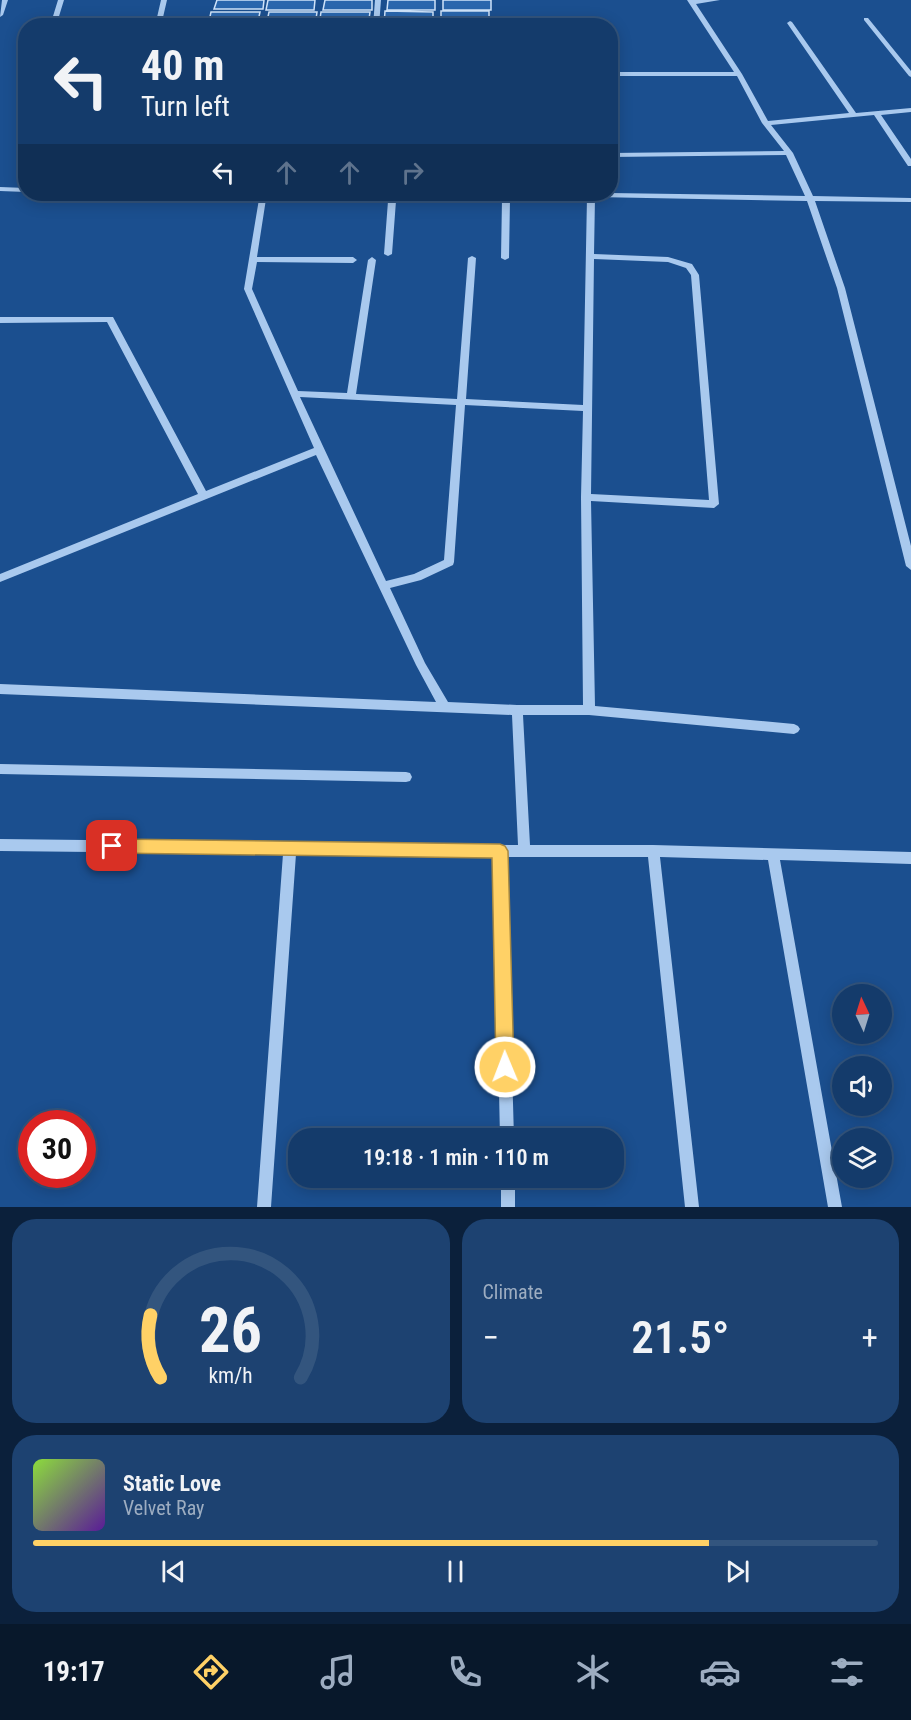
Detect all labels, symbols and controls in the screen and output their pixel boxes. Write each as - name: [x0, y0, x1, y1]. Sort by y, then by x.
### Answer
- text: 40 m: [141, 41, 224, 90]
- icon: left: [42, 42, 120, 120]
- text: Turn left: [141, 91, 230, 123]
- icon: left: [207, 156, 240, 189]
- icon: ahead: [270, 156, 303, 189]
- icon: ahead: [333, 156, 366, 189]
- icon: right: [396, 156, 429, 189]
- pin: [86, 820, 137, 871]
- icon: arrive: [95, 829, 128, 862]
- north arrow: [832, 984, 892, 1044]
- map controls: [832, 984, 892, 1188]
- position arrow: [473, 1035, 537, 1099]
- button: sound: [832, 1056, 892, 1116]
- speed limit sign: 30: [18, 1110, 96, 1188]
- button: layers: [832, 1128, 892, 1188]
- text: 19:18 · 1 min · 110 m: [363, 1145, 549, 1170]
- text: Climate: [483, 1280, 543, 1304]
- text: 26: [199, 1294, 262, 1367]
- text: 21.5°: [631, 1311, 729, 1364]
- text: −: [483, 1318, 499, 1357]
- text: +: [862, 1318, 878, 1357]
- text: km/h: [209, 1363, 253, 1388]
- text: Static Love: [123, 1471, 221, 1496]
- text: Velvet Ray: [123, 1496, 204, 1520]
- icon: previous: [157, 1555, 190, 1588]
- icon: pause: [439, 1555, 472, 1588]
- icon: next: [721, 1555, 754, 1588]
- icon: directions: [190, 1651, 232, 1693]
- icon: music: [317, 1651, 359, 1693]
- icon: phone: [444, 1651, 486, 1693]
- icon: climate: [572, 1651, 614, 1693]
- icon: car: [699, 1651, 741, 1693]
- icon: filters: [826, 1651, 868, 1693]
- text: 19:17: [43, 1656, 105, 1688]

